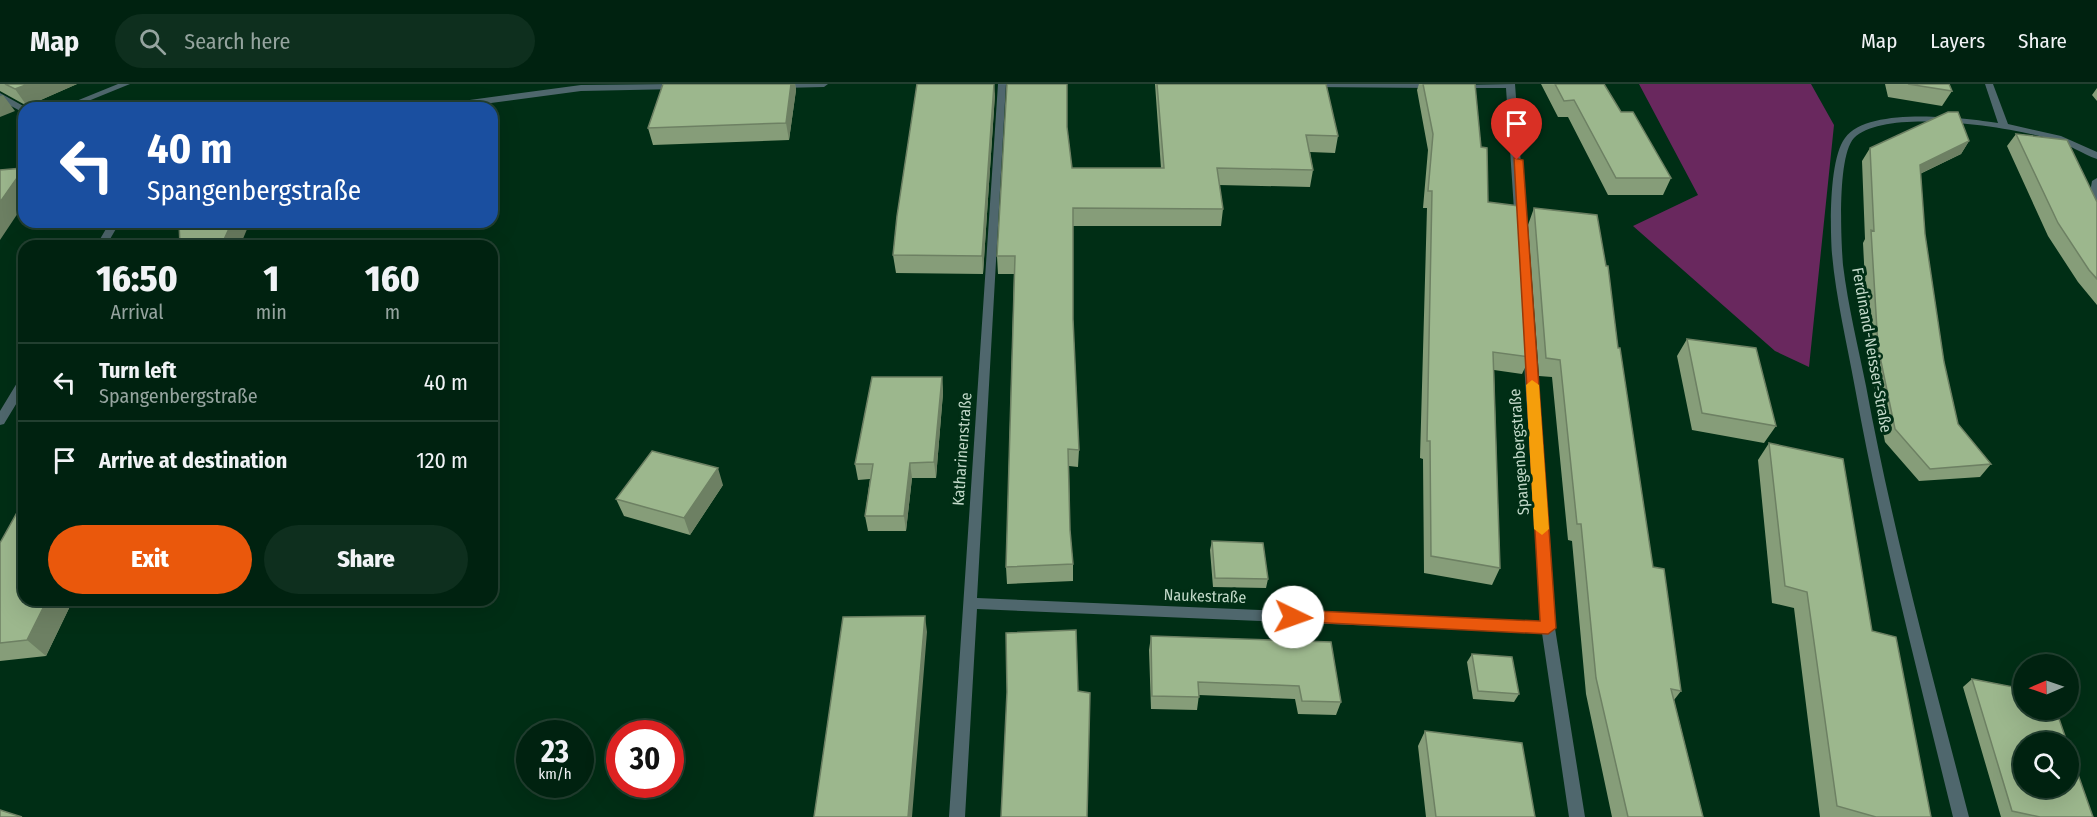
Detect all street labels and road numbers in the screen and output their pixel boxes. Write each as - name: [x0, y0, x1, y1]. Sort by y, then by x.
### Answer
- street label: Ferdinand-Neisser-Straße: [1848, 266, 1896, 434]
- street label: Spangenbergstraße: [1505, 388, 1533, 516]
- street label: Katharinenstraße: [949, 392, 975, 506]
- street label: Naukestraße: [1163, 585, 1247, 607]

